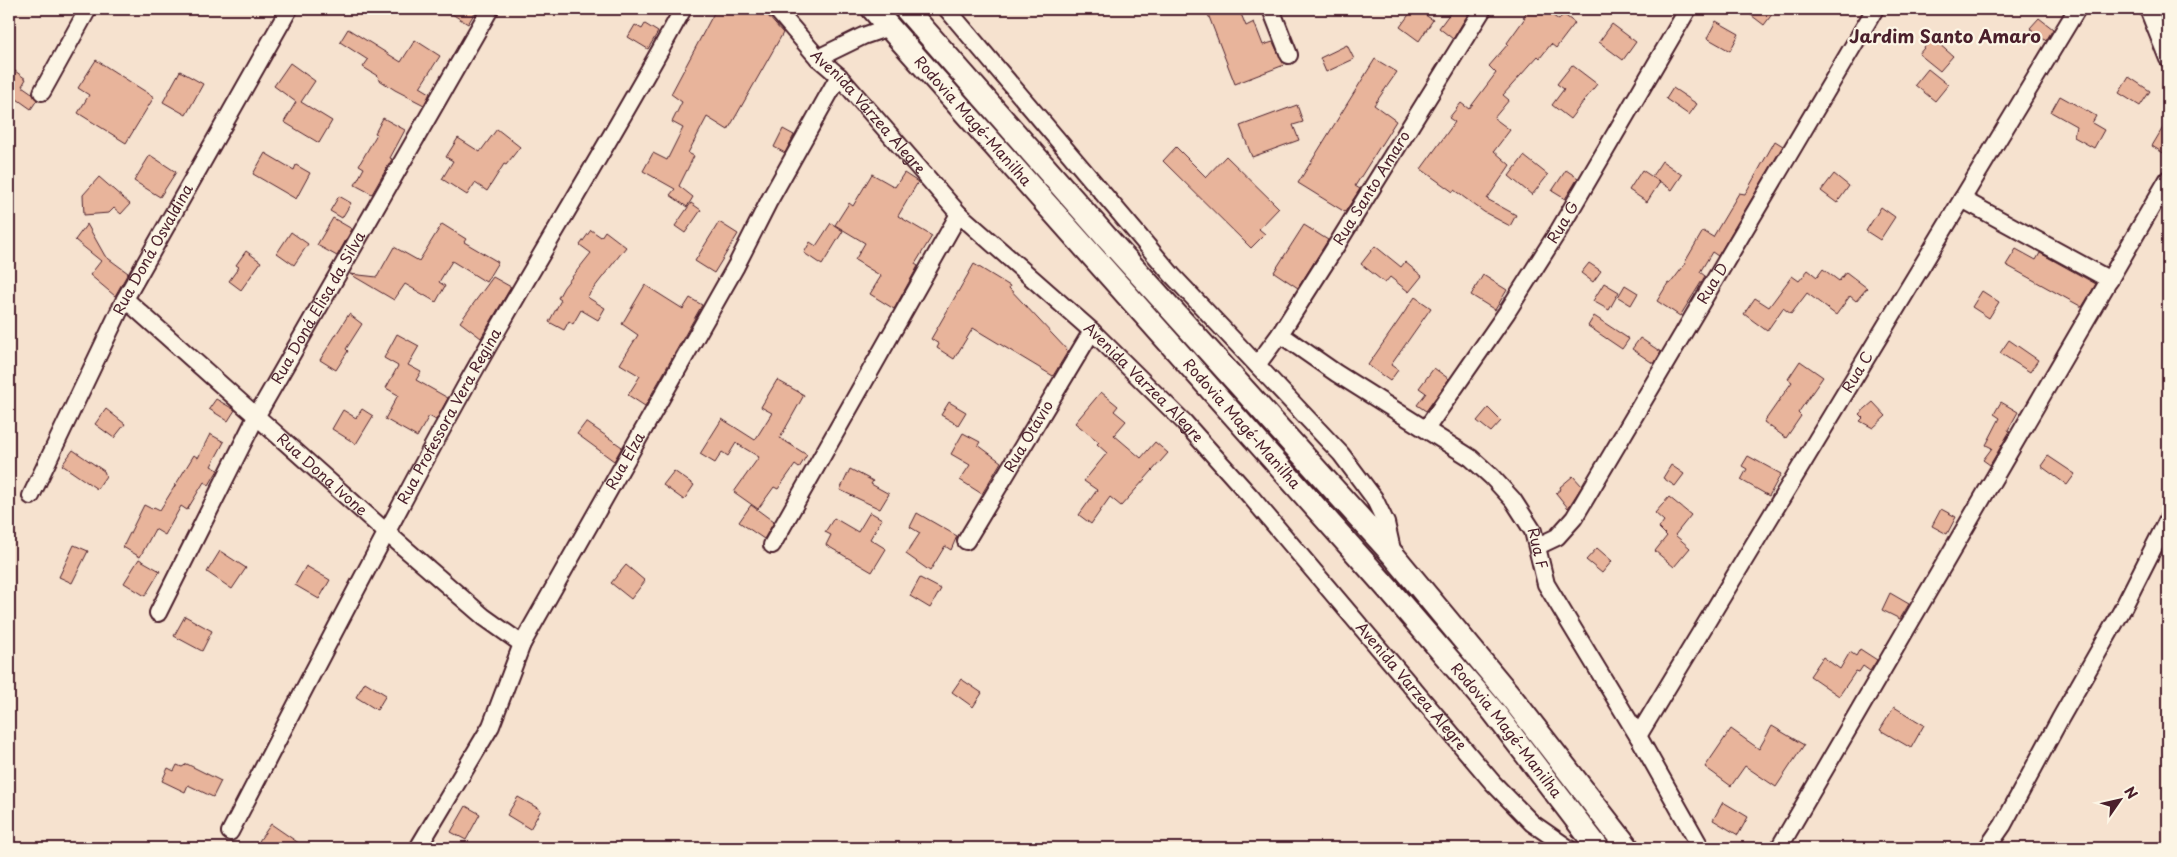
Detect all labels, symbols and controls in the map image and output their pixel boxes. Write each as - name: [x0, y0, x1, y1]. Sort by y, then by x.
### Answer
- district label: Jardim Santo Amaro: [1849, 22, 2041, 49]
- street label: Avenida Várzea Alegre: [806, 44, 932, 178]
- street label: Rodovia Magé-Manilha: [909, 50, 1038, 191]
- street label: Rua Santo Amaro: [1326, 126, 1415, 249]
- street label: Rua Doná Osvaldina: [106, 179, 198, 319]
- street label: Rua G: [1540, 196, 1583, 247]
- street label: Rua Doná Elisa da Silva: [264, 226, 371, 388]
- street label: Rua D: [1690, 257, 1733, 308]
- street label: Avenida Varzea Alegre: [1079, 316, 1210, 447]
- street label: Rua Professora Vera Regina: [390, 323, 506, 508]
- street label: Rua C: [1835, 346, 1878, 396]
- street label: Rodovia Magé-Manilha: [1178, 353, 1307, 494]
- street label: Rua Otávio: [997, 395, 1058, 476]
- street label: Rua Dona Ivone: [272, 427, 374, 521]
- street label: Rua Elza: [599, 427, 650, 493]
- street label: Rua F: [1523, 525, 1555, 571]
- street label: Avenida Varzea Alegre: [1351, 616, 1473, 754]
- street label: Rodovia Magé-Manilha: [1446, 657, 1569, 803]
- north arrow: [2094, 774, 2144, 824]
- text: N: [2119, 782, 2143, 803]

